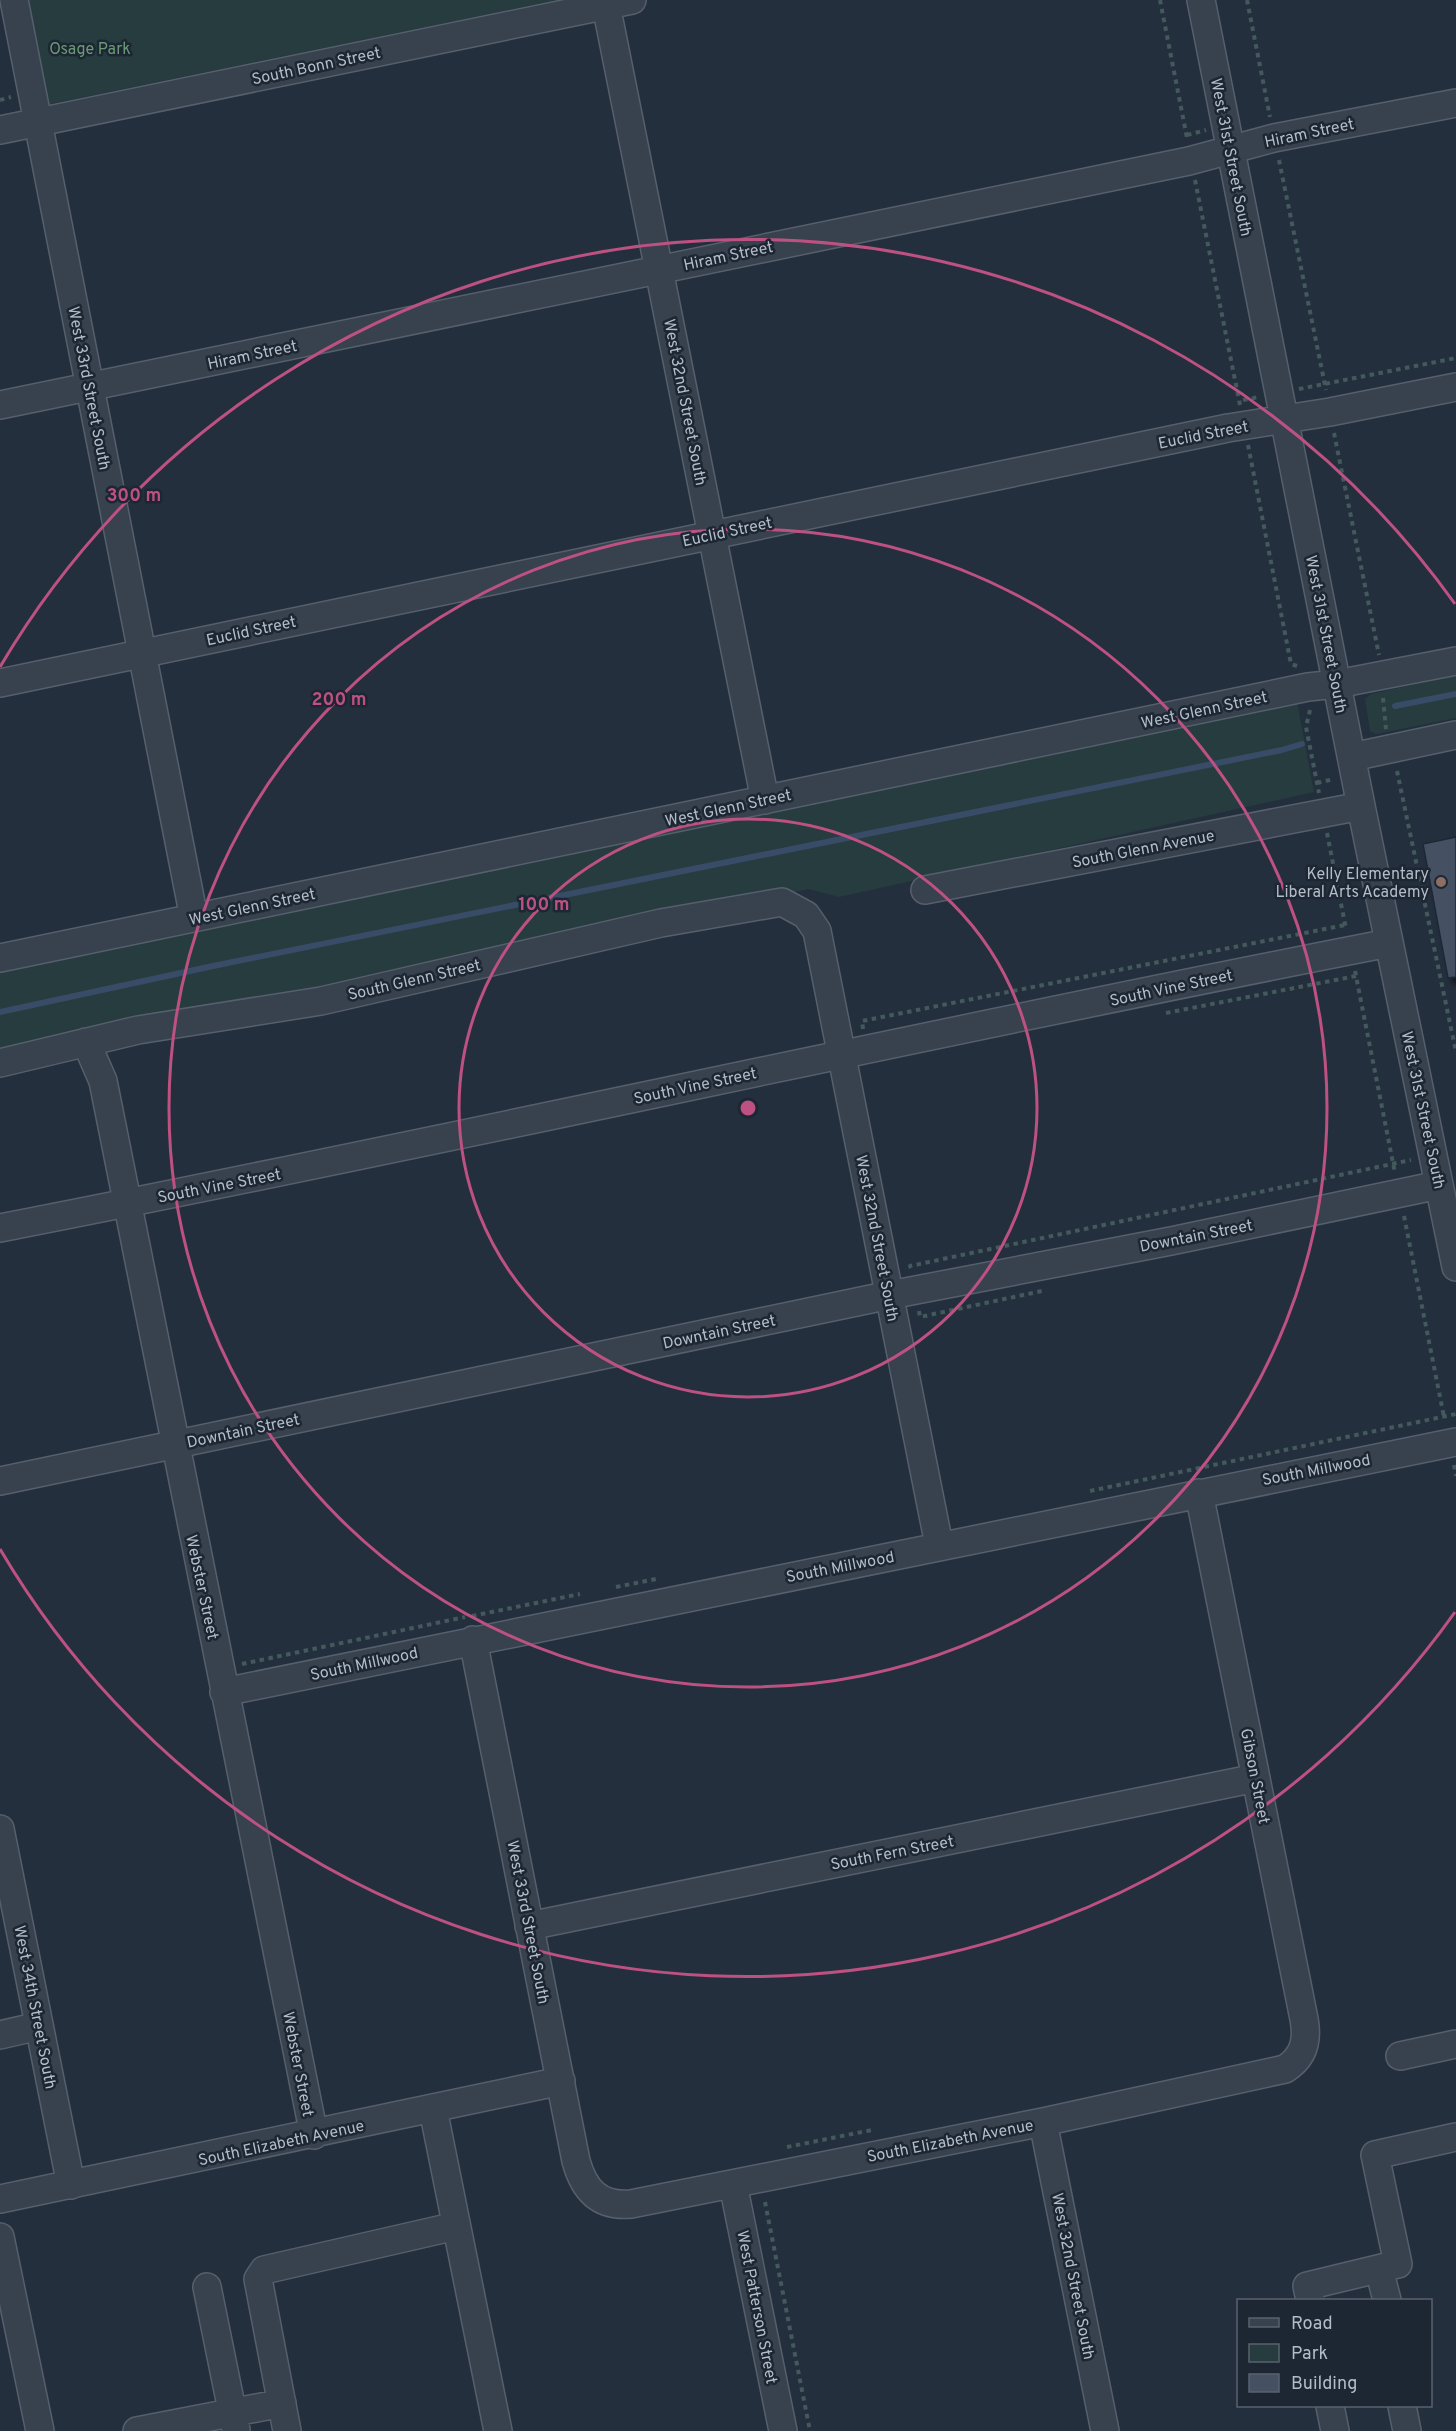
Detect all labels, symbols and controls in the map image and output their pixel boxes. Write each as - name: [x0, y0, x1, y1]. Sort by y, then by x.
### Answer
- park label: Osage Park: [49, 40, 131, 60]
- street label: South Bonn Street: [250, 44, 383, 90]
- street label: West 31st Street South: [1205, 76, 1255, 238]
- street label: Hiram Street: [1263, 115, 1356, 153]
- street label: Hiram Street: [682, 238, 775, 276]
- street label: West 33rd Street South: [62, 305, 114, 472]
- street label: West 32nd Street South: [658, 317, 710, 488]
- street label: Hiram Street: [206, 337, 299, 375]
- street label: Euclid Street: [1157, 417, 1250, 455]
- text: 300 m: [107, 485, 161, 508]
- street label: Euclid Street: [681, 514, 774, 552]
- street label: West 31st Street South: [1300, 553, 1350, 715]
- street label: Euclid Street: [205, 613, 298, 651]
- street label: West Glenn Street: [1139, 688, 1269, 734]
- text: 200 m: [311, 689, 367, 712]
- street label: West Glenn Street: [663, 786, 793, 832]
- street label: South Glenn Avenue: [1071, 826, 1216, 874]
- place label: Kelly Elementary Liberal Arts Academy: [1276, 865, 1429, 903]
- marker: Kelly Elementary Liberal Arts Academy: [1434, 875, 1448, 889]
- street label: West Glenn Street: [187, 885, 317, 931]
- text: 100 m: [518, 894, 570, 917]
- street label: South Glenn Street: [346, 956, 483, 1006]
- street label: South Vine Street: [1108, 966, 1235, 1012]
- street label: West 31st Street South: [1396, 1030, 1449, 1191]
- street label: South Vine Street: [632, 1064, 759, 1110]
- centre of rings: [738, 1098, 758, 1118]
- street label: West 32nd Street South: [850, 1153, 902, 1324]
- street label: South Vine Street: [156, 1165, 283, 1209]
- street label: Downtain Street: [1138, 1216, 1255, 1258]
- street label: Downtain Street: [661, 1311, 778, 1355]
- street label: Downtain Street: [185, 1410, 302, 1454]
- street label: South Millwood: [1261, 1451, 1372, 1491]
- street label: Webster Street: [180, 1533, 222, 1642]
- street label: South Millwood: [785, 1548, 896, 1588]
- street label: South Millwood: [309, 1644, 420, 1686]
- street label: Gibson Street: [1235, 1727, 1273, 1826]
- street label: South Fern Street: [829, 1832, 956, 1876]
- street label: West 33rd Street South: [501, 1839, 553, 2006]
- street label: West 34th Street South: [8, 1924, 60, 2091]
- street label: Webster Street: [277, 2010, 317, 2119]
- street label: South Elizabeth Avenue: [865, 2116, 1035, 2168]
- street label: South Elizabeth Avenue: [197, 2117, 366, 2171]
- street label: West 32nd Street South: [1046, 2191, 1098, 2362]
- street label: West Patterson Street: [731, 2229, 781, 2386]
- legend: [1237, 2299, 1432, 2407]
- text: Road: [1291, 2313, 1333, 2336]
- text: Park: [1291, 2343, 1328, 2366]
- text: Building: [1291, 2373, 1357, 2396]

